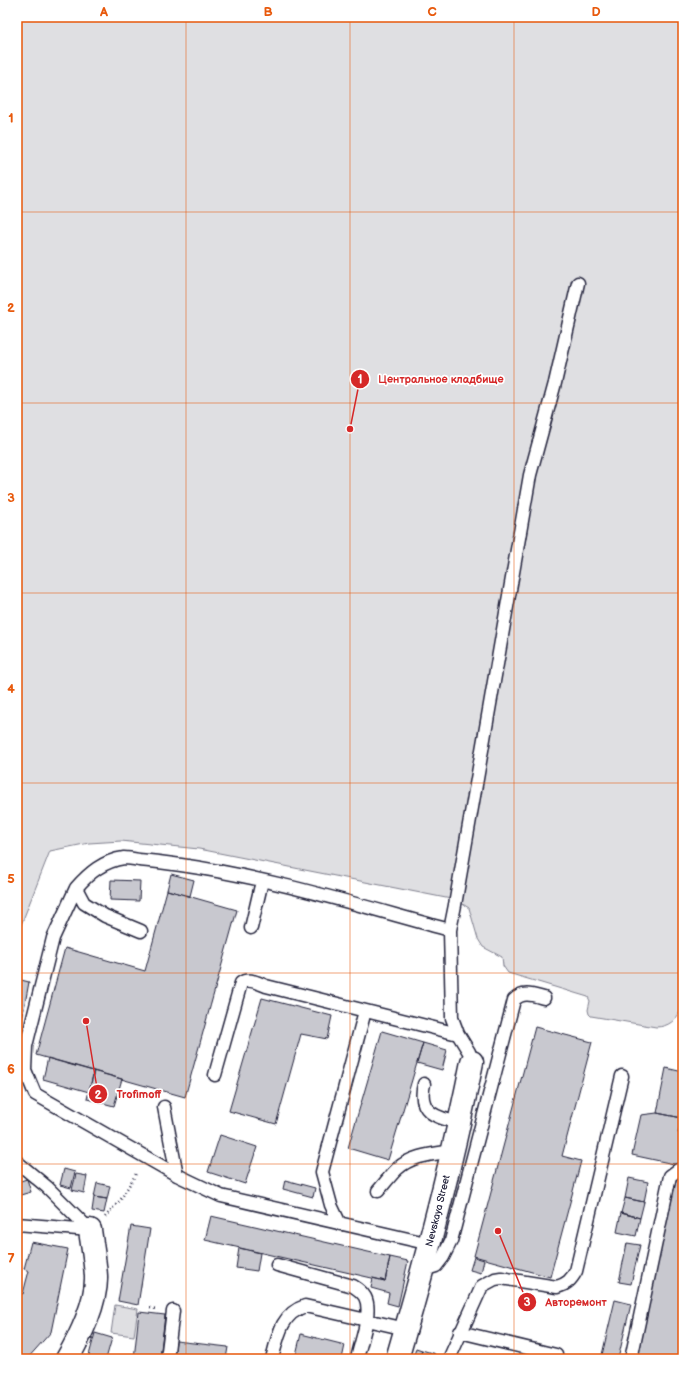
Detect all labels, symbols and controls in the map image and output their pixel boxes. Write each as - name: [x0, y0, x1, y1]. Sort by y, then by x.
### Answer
- text: A: [99, 4, 108, 20]
- text: B: [263, 4, 273, 20]
- text: C: [427, 4, 437, 20]
- text: D: [591, 4, 601, 20]
- text: 1: [8, 110, 14, 126]
- text: 2: [7, 300, 15, 316]
- callout: Центральное кладбище: [350, 368, 511, 391]
- text: 1: [357, 372, 363, 387]
- text: Центральное кладбище: [378, 373, 504, 386]
- text: 3: [7, 490, 15, 506]
- text: 4: [7, 681, 15, 697]
- text: 5: [7, 871, 15, 887]
- text: 6: [7, 1061, 15, 1077]
- callout: Trofimoff: [88, 1083, 169, 1106]
- text: 2: [94, 1088, 102, 1103]
- text: Trofimoff: [117, 1088, 162, 1101]
- street label: Nevskaya Street: [423, 1174, 453, 1248]
- text: 7: [7, 1251, 15, 1267]
- callout: Авторемонт: [517, 1290, 615, 1313]
- text: 3: [523, 1295, 531, 1310]
- text: Авторемонт: [544, 1296, 608, 1309]

